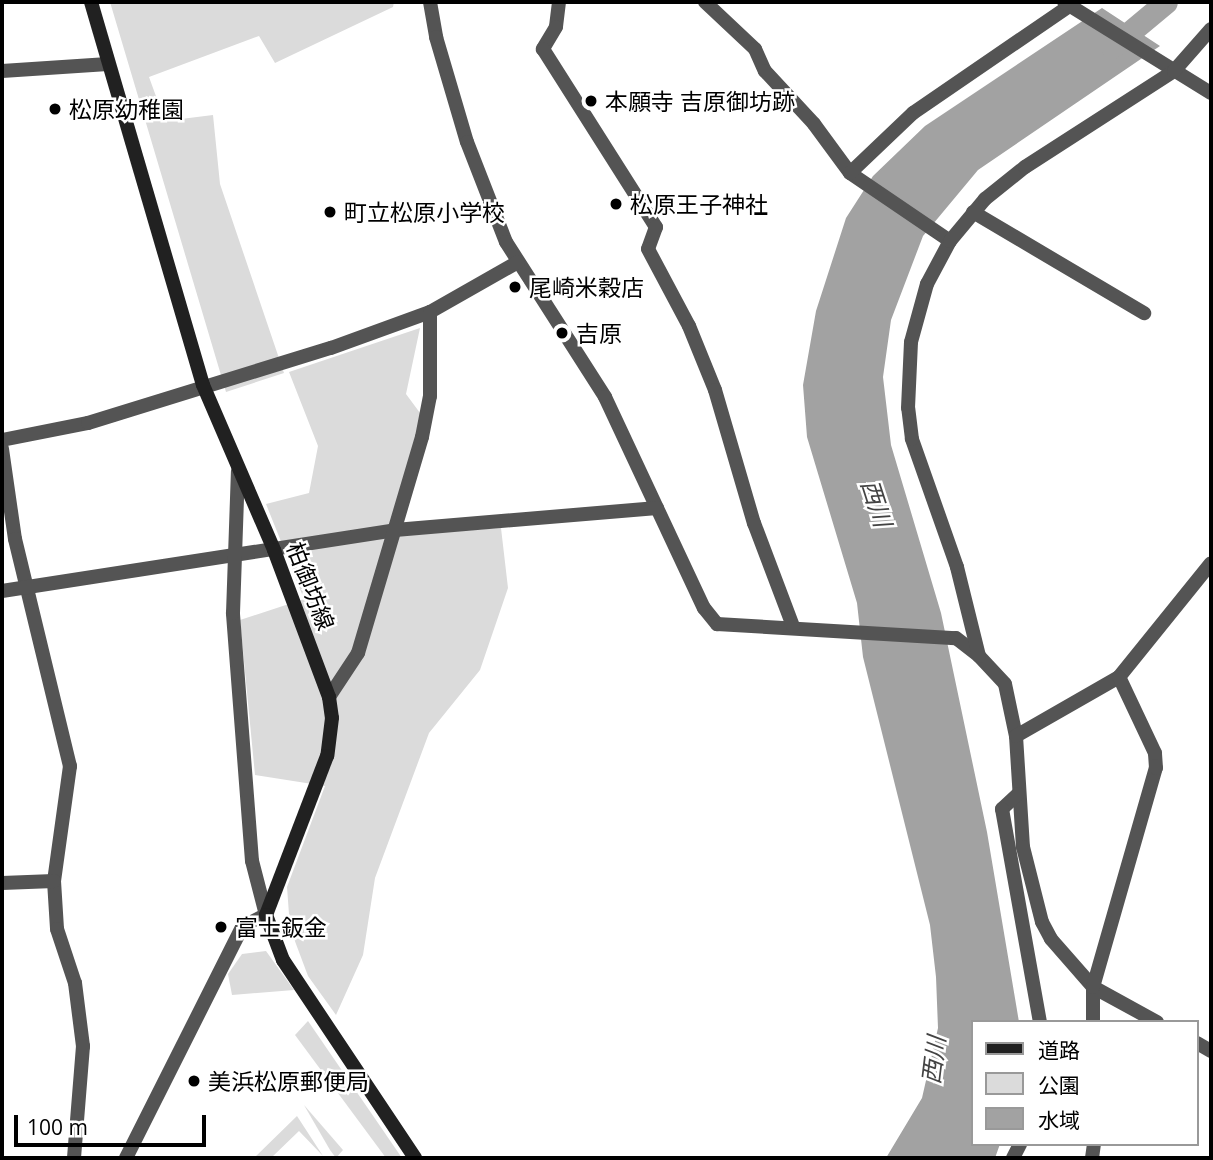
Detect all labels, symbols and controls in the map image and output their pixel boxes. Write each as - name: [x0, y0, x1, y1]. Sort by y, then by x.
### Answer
- place label: 本願寺 吉原御坊跡: [605, 87, 795, 115]
- marker: 本願寺 吉原御坊跡: [583, 93, 599, 109]
- place label: 松原幼稚園: [69, 95, 184, 123]
- marker: 松原幼稚園: [47, 101, 63, 117]
- place label: 松原王子神社: [630, 190, 768, 218]
- marker: 松原王子神社: [608, 196, 624, 212]
- place label: 町立松原小学校: [344, 198, 505, 226]
- marker: 町立松原小学校: [322, 204, 338, 220]
- place label: 尾崎米穀店: [529, 273, 644, 301]
- marker: 尾崎米穀店: [507, 279, 523, 295]
- place label: 吉原: [576, 319, 622, 347]
- marker: 吉原: [554, 325, 570, 341]
- water label: 西川: [856, 476, 898, 530]
- street label: 柏御坊線: [282, 538, 340, 634]
- place label: 富士鈑金: [235, 913, 327, 941]
- marker: 富士鈑金: [213, 919, 229, 935]
- legend: [972, 1020, 1199, 1146]
- water label: 西川: [916, 1034, 950, 1086]
- text: 道路: [1038, 1036, 1080, 1064]
- place label: 美浜松原郵便局: [208, 1067, 369, 1095]
- text: 公園: [1038, 1071, 1080, 1099]
- marker: 美浜松原郵便局: [186, 1073, 202, 1089]
- scale bar: [18, 1100, 210, 1144]
- text: 水域: [1038, 1106, 1080, 1134]
- text: 100 m: [27, 1113, 88, 1141]

